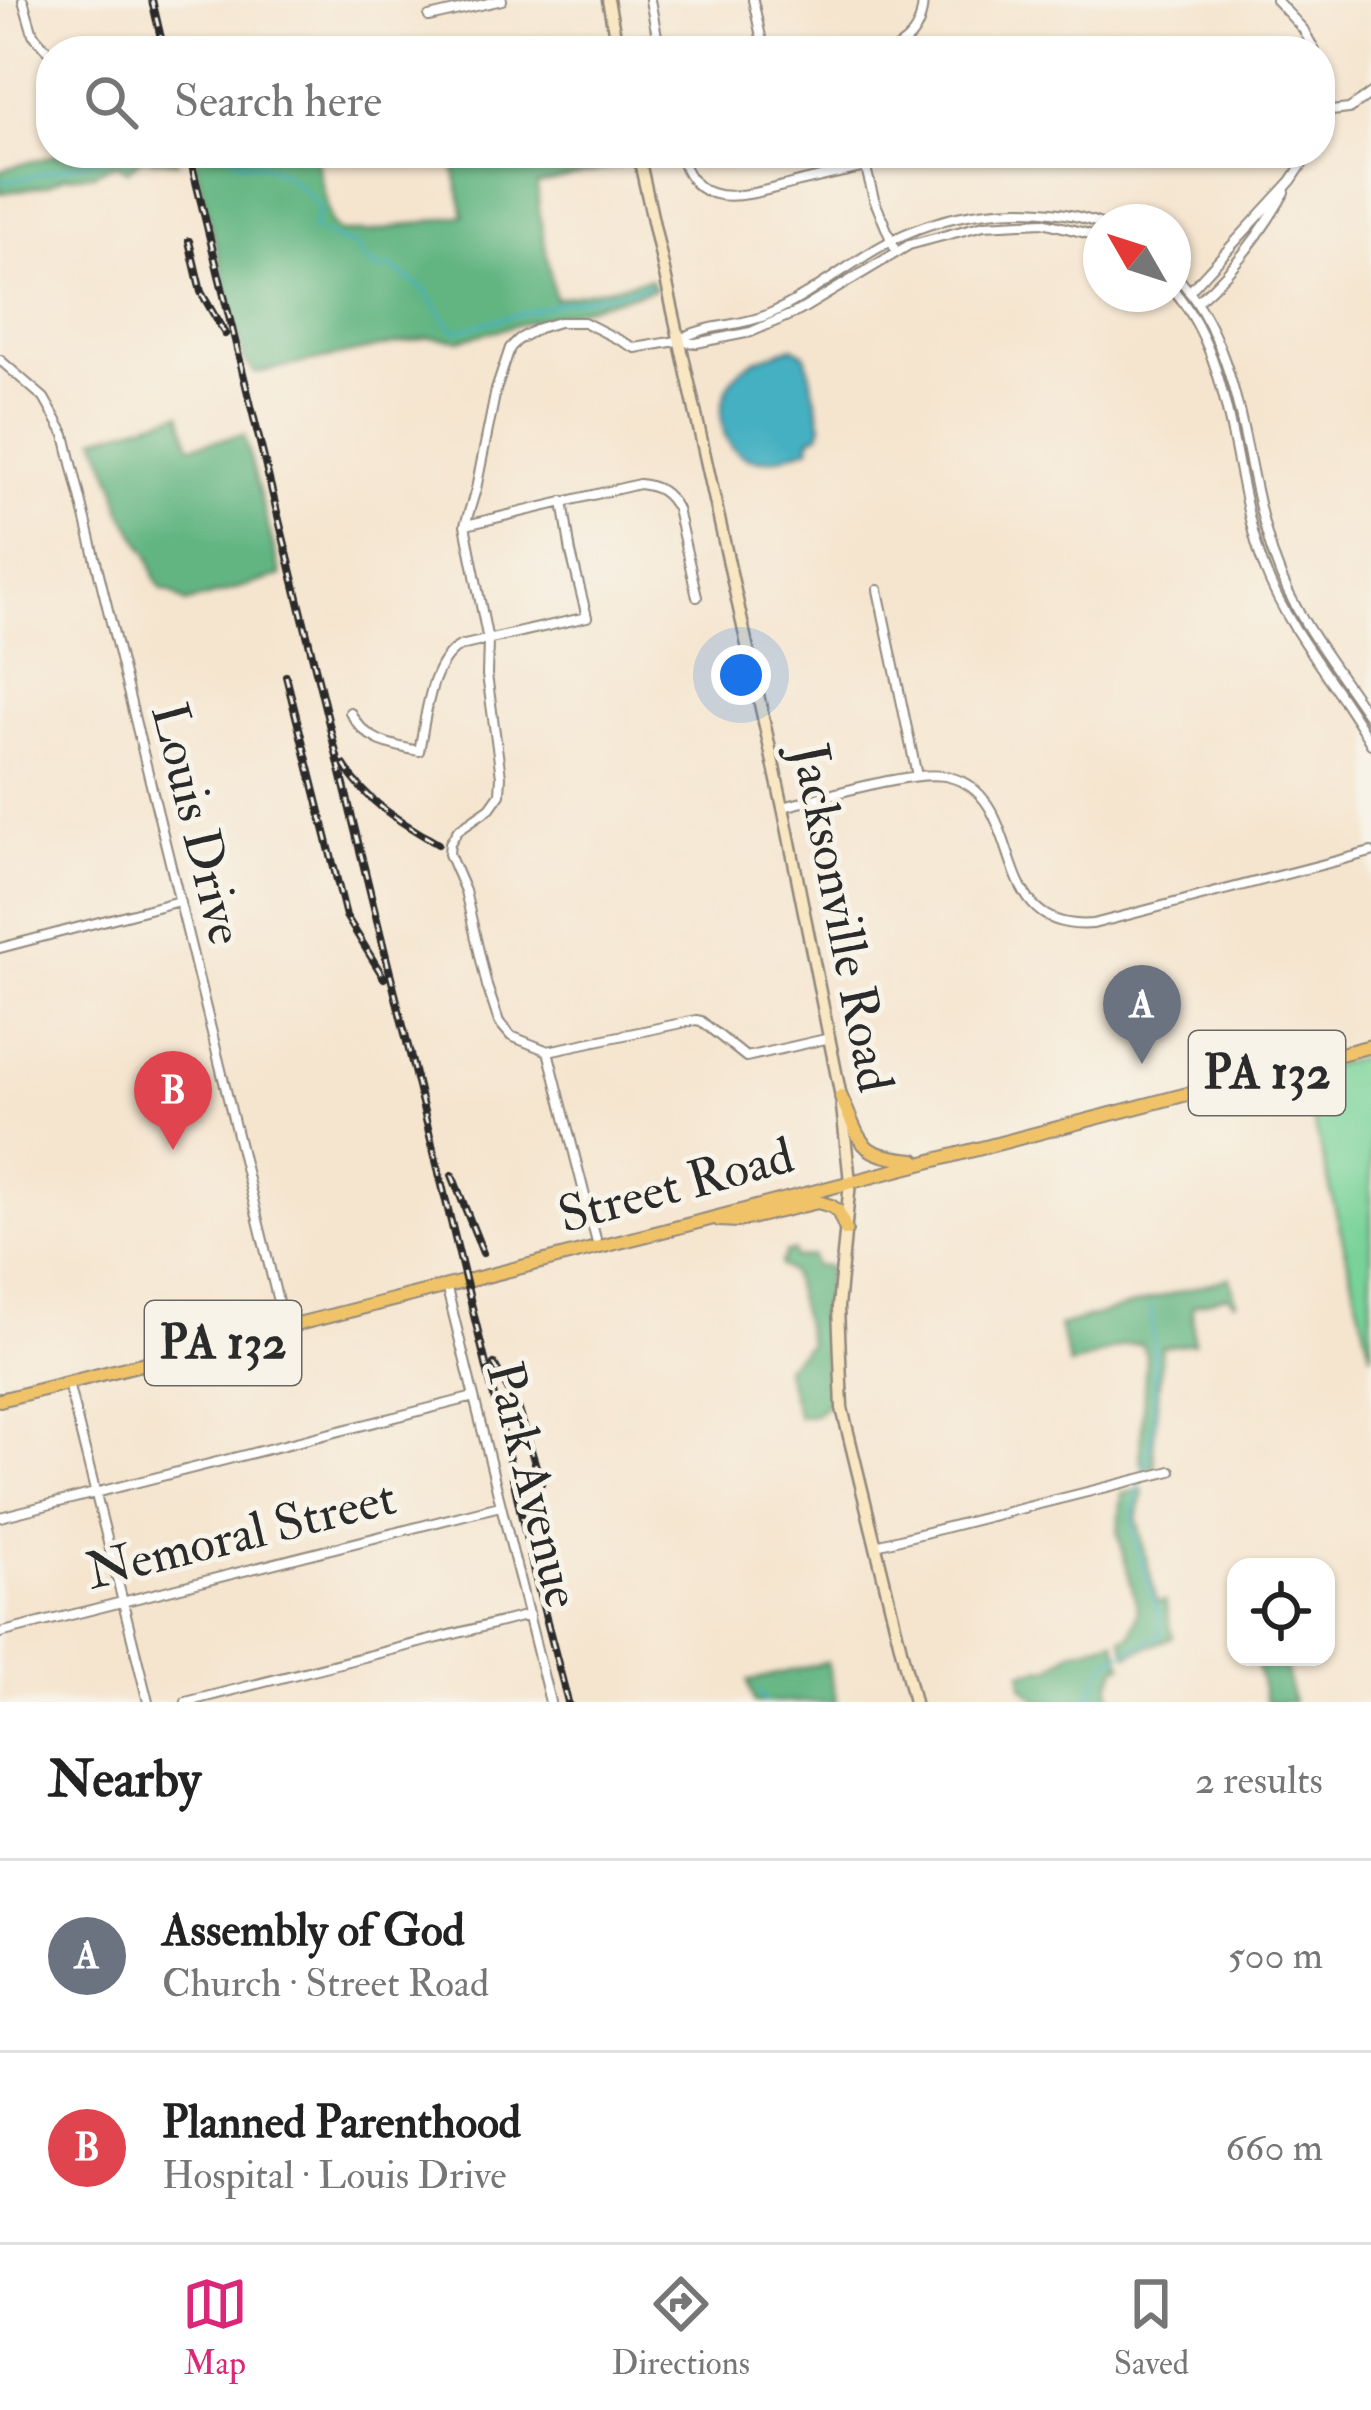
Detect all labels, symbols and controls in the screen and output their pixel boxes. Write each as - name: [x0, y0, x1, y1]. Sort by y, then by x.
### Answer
- search box: [36, 36, 1335, 168]
- icon: search: [78, 69, 144, 135]
- text: Search here: [174, 74, 382, 130]
- north arrow: [1083, 204, 1191, 312]
- your location: [711, 645, 771, 705]
- street label: Louis Drive: [136, 697, 258, 951]
- street label: Jacksonville Road: [777, 737, 907, 1097]
- pin: A: [1103, 965, 1181, 1064]
- road number: PA 132: [1189, 1031, 1345, 1115]
- pin: B: [134, 1051, 212, 1150]
- street label: Street Road: [552, 1124, 800, 1248]
- road number: PA 132: [145, 1301, 301, 1385]
- street label: Park Avenue: [472, 1355, 594, 1615]
- street label: Nemoral Street: [80, 1466, 402, 1604]
- map controls: [1227, 1558, 1335, 1666]
- button: locate: [1227, 1558, 1335, 1666]
- text: Nearby: [48, 1748, 201, 1812]
- text: 2 results: [1195, 1756, 1323, 1805]
- text: Assembly of God: [162, 1903, 465, 1959]
- text: A: [75, 1931, 99, 1980]
- text: 500 m: [1228, 1931, 1323, 1980]
- text: Church · Street Road: [162, 1959, 489, 2008]
- text: Planned Parenthood: [162, 2095, 521, 2151]
- text: B: [74, 2123, 100, 2172]
- text: 660 m: [1225, 2123, 1323, 2172]
- text: Hospital · Louis Drive: [162, 2151, 507, 2200]
- tab: Map: [182, 2271, 248, 2384]
- tab: Directions: [612, 2271, 750, 2384]
- tab: Saved: [1114, 2271, 1189, 2384]

